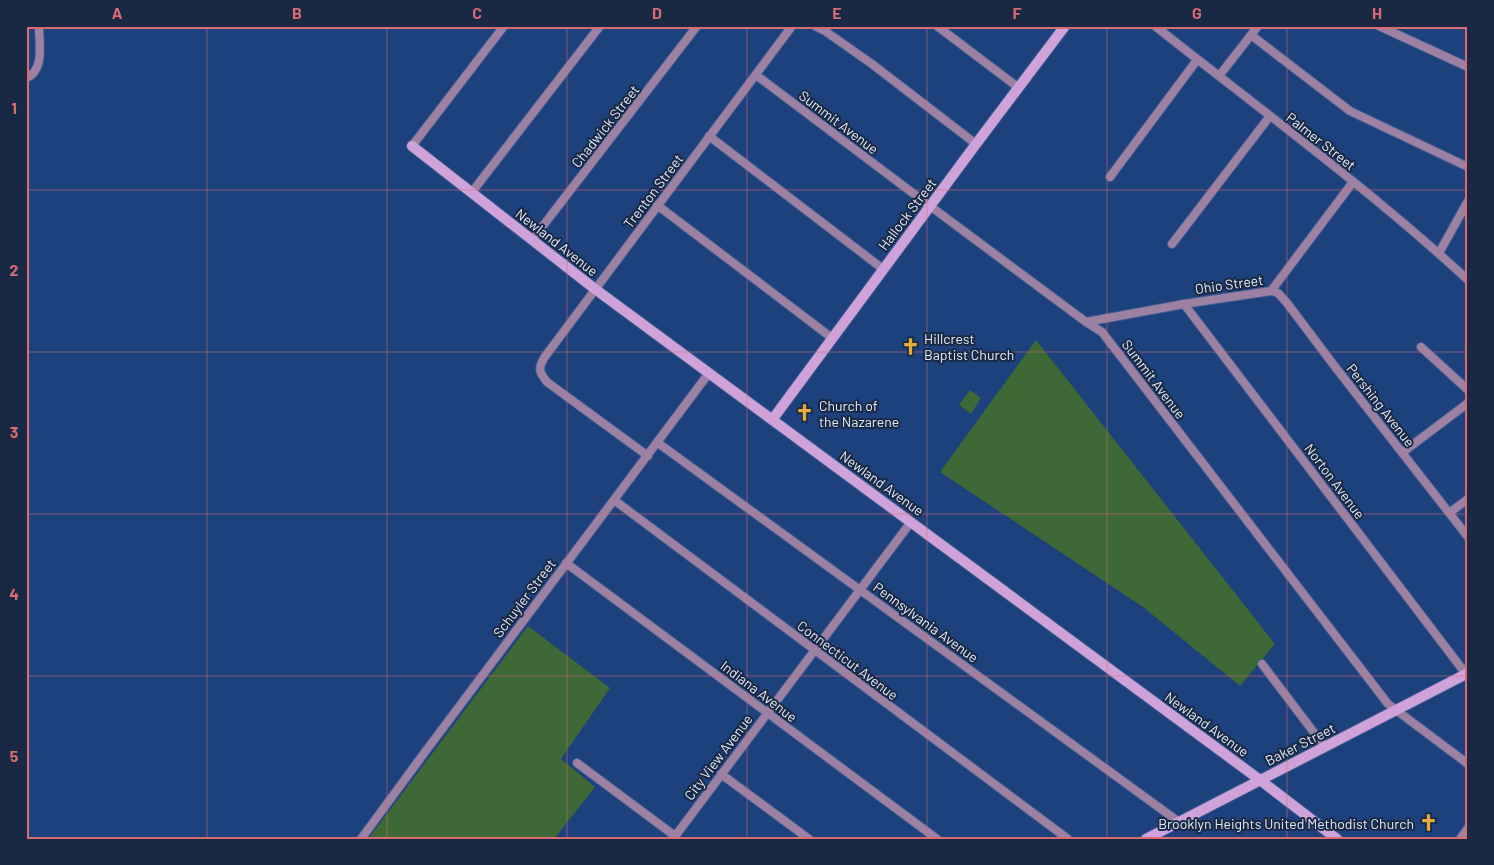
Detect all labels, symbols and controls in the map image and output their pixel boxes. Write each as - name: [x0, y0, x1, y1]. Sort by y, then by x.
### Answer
- text: A: [112, 3, 123, 22]
- text: B: [292, 3, 302, 22]
- text: C: [472, 3, 482, 22]
- text: D: [652, 3, 662, 22]
- text: E: [832, 3, 842, 22]
- text: F: [1013, 3, 1022, 22]
- text: G: [1192, 3, 1202, 22]
- text: H: [1372, 3, 1382, 22]
- street label: Chadwick Street: [568, 81, 642, 171]
- street label: Summit Avenue: [796, 87, 882, 157]
- text: 1: [11, 98, 17, 117]
- street label: Palmer Street: [1283, 109, 1359, 173]
- street label: Trenton Street: [620, 151, 686, 231]
- street label: Hallock Street: [874, 175, 940, 253]
- street label: Newland Avenue: [513, 205, 601, 279]
- text: 2: [10, 260, 19, 279]
- street label: Ohio Street: [1194, 271, 1264, 297]
- place label: Hillcrest Baptist Church: [924, 330, 1014, 363]
- church icon: Hillcrest Baptist Church: [900, 336, 920, 356]
- street label: Summit Avenue: [1119, 336, 1189, 422]
- street label: Pershing Avenue: [1343, 360, 1419, 450]
- place label: Church of the Nazarene: [819, 397, 899, 430]
- church icon: Church of the Nazarene: [795, 403, 815, 423]
- text: 3: [10, 422, 18, 441]
- street label: Norton Avenue: [1301, 440, 1369, 522]
- street label: Newland Avenue: [837, 447, 927, 519]
- street label: Schuyler Street: [489, 555, 559, 641]
- street label: Pennsylvania Avenue: [870, 578, 982, 666]
- text: 4: [9, 584, 19, 603]
- street label: Connecticut Avenue: [794, 617, 902, 703]
- street label: Indiana Avenue: [717, 657, 801, 725]
- street label: Newland Avenue: [1162, 688, 1252, 760]
- street label: City View Avenue: [680, 711, 756, 803]
- street label: Baker Street: [1262, 719, 1338, 769]
- text: 5: [10, 746, 19, 765]
- church icon: Brooklyn Heights United Methodist Church: [1418, 813, 1438, 833]
- place label: Brooklyn Heights United Methodist Church: [1158, 815, 1414, 832]

